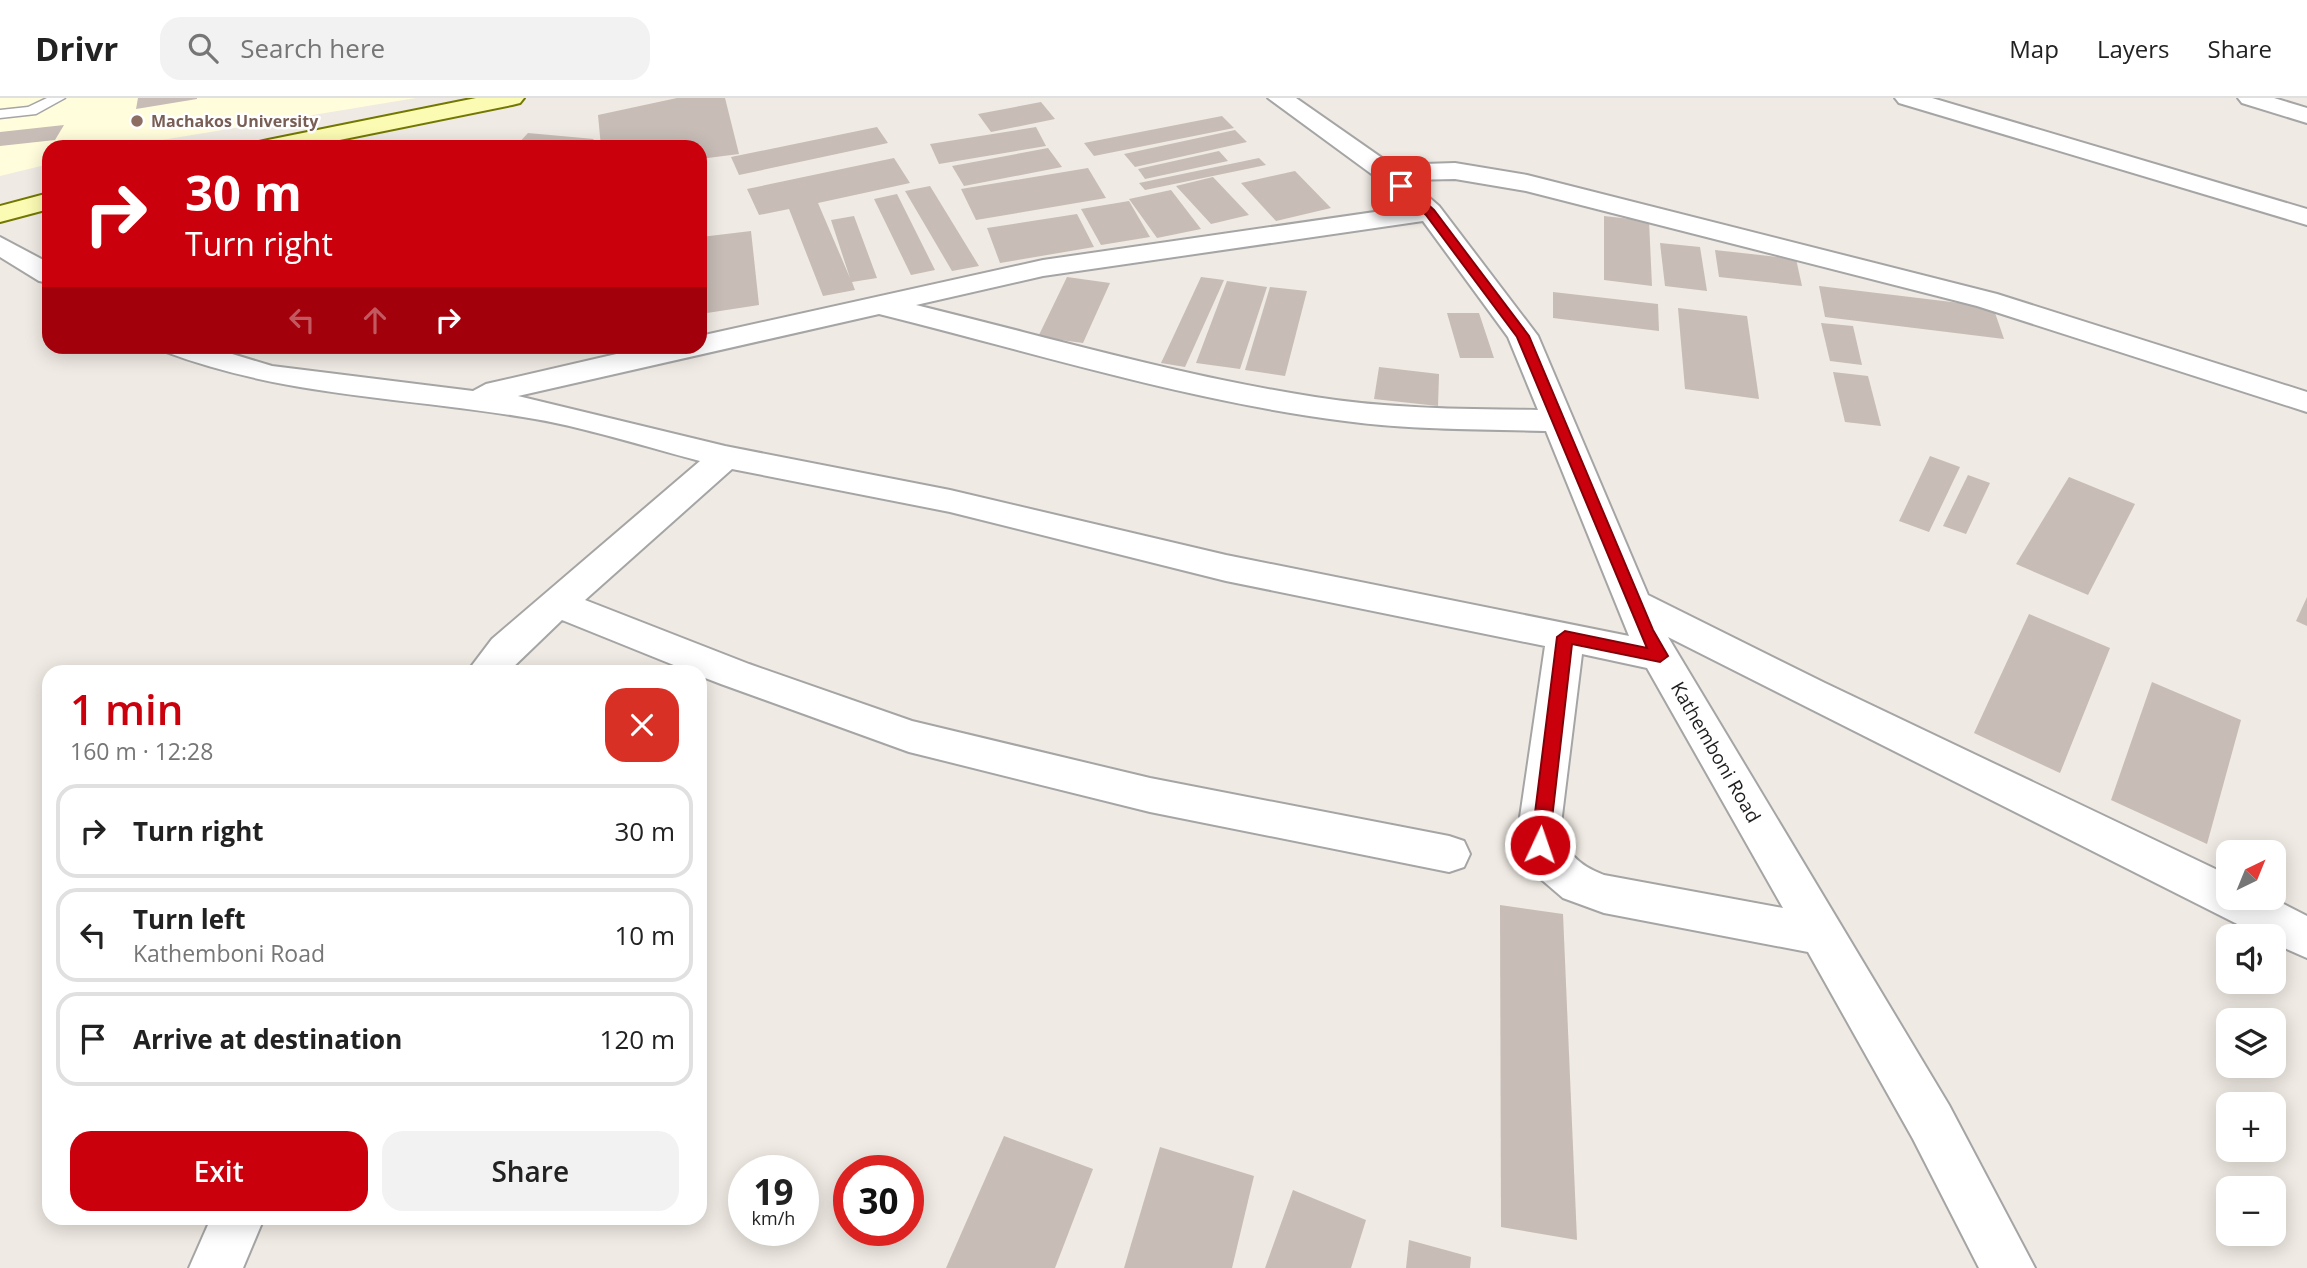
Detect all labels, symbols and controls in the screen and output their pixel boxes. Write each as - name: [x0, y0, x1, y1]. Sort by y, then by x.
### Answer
- search box: [160, 17, 650, 80]
- text: Drivr: [35, 26, 118, 71]
- icon: search: [184, 29, 222, 67]
- text: Search here: [240, 30, 385, 66]
- text: Map: [2009, 32, 2059, 65]
- text: Layers: [2097, 32, 2170, 65]
- text: Share: [2208, 32, 2272, 65]
- place label: Machakos University: [151, 110, 319, 132]
- marker: Machakos University: [129, 113, 145, 129]
- pin: [1371, 156, 1431, 216]
- text: 30 m: [185, 159, 302, 225]
- icon: arrive: [1382, 167, 1420, 205]
- icon: right: [70, 168, 161, 259]
- text: Turn right: [185, 222, 333, 265]
- icon: left: [283, 301, 321, 339]
- icon: ahead: [356, 301, 394, 339]
- icon: right: [429, 301, 467, 339]
- street label: Kathemboni Road: [1665, 677, 1767, 827]
- text: 1 min: [70, 680, 183, 737]
- button: close: [605, 688, 679, 762]
- text: 160 m · 12:28: [70, 735, 213, 767]
- position arrow: [1503, 808, 1577, 882]
- icon: right: [74, 812, 112, 850]
- text: Turn right: [133, 813, 264, 849]
- text: 30 m: [614, 813, 675, 849]
- north arrow: [2216, 840, 2286, 910]
- map controls: [2216, 840, 2286, 1246]
- text: Turn left: [133, 901, 245, 937]
- icon: left: [74, 916, 112, 954]
- text: 10 m: [614, 917, 675, 953]
- button: sound: [2216, 924, 2286, 994]
- text: Kathemboni Road: [133, 937, 325, 969]
- button: layers: [2216, 1008, 2286, 1078]
- icon: arrive: [74, 1020, 112, 1058]
- text: Arrive at destination: [133, 1021, 402, 1057]
- text: 120 m: [600, 1021, 675, 1057]
- button: +: [2216, 1092, 2286, 1162]
- button: Exit: [70, 1131, 368, 1211]
- button: Share: [382, 1131, 679, 1211]
- speed limit sign: 30: [833, 1155, 924, 1246]
- text: 19: [753, 1168, 794, 1215]
- button: −: [2216, 1176, 2286, 1246]
- text: km/h: [752, 1206, 795, 1230]

